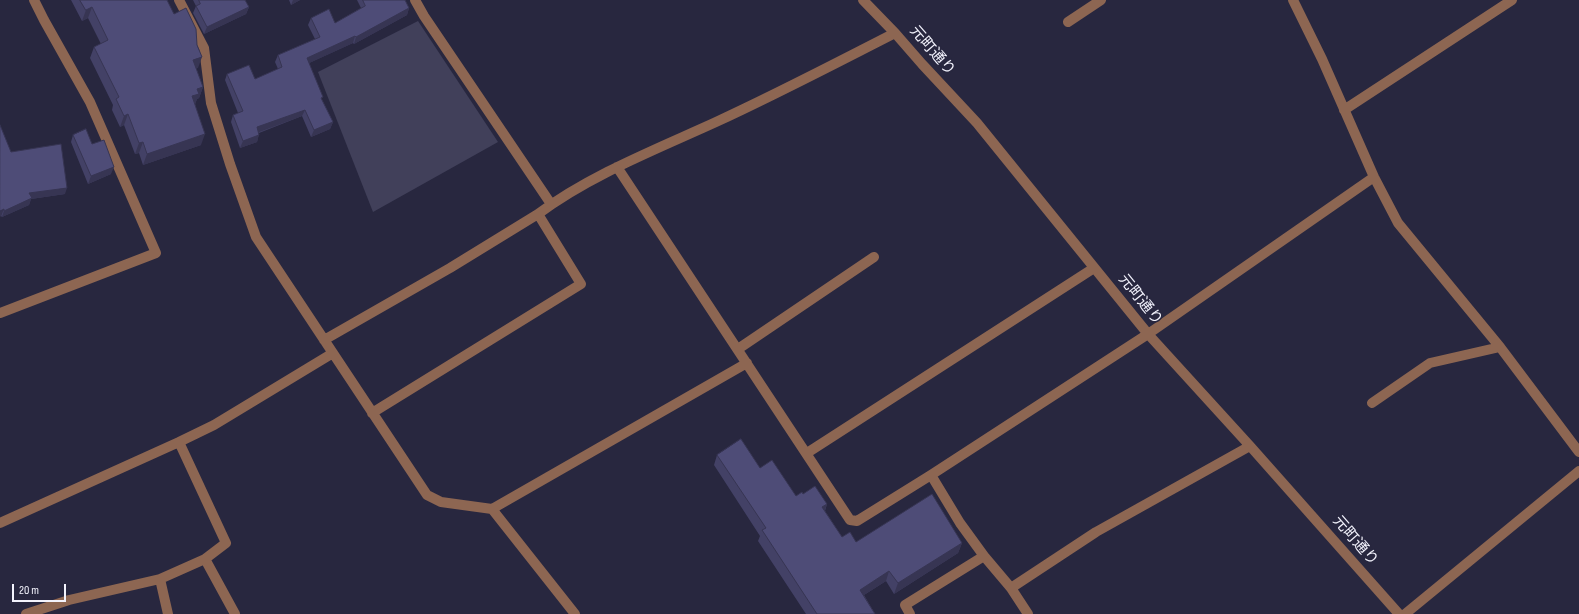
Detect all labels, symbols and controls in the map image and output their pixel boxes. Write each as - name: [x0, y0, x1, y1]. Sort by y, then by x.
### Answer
- street label: 元町通り: [906, 22, 958, 80]
- street label: 元町通り: [1114, 271, 1166, 329]
- street label: 元町通り: [1329, 512, 1381, 570]
- scale bar: [14, 576, 68, 602]
- text: 20 m: [19, 583, 39, 598]

